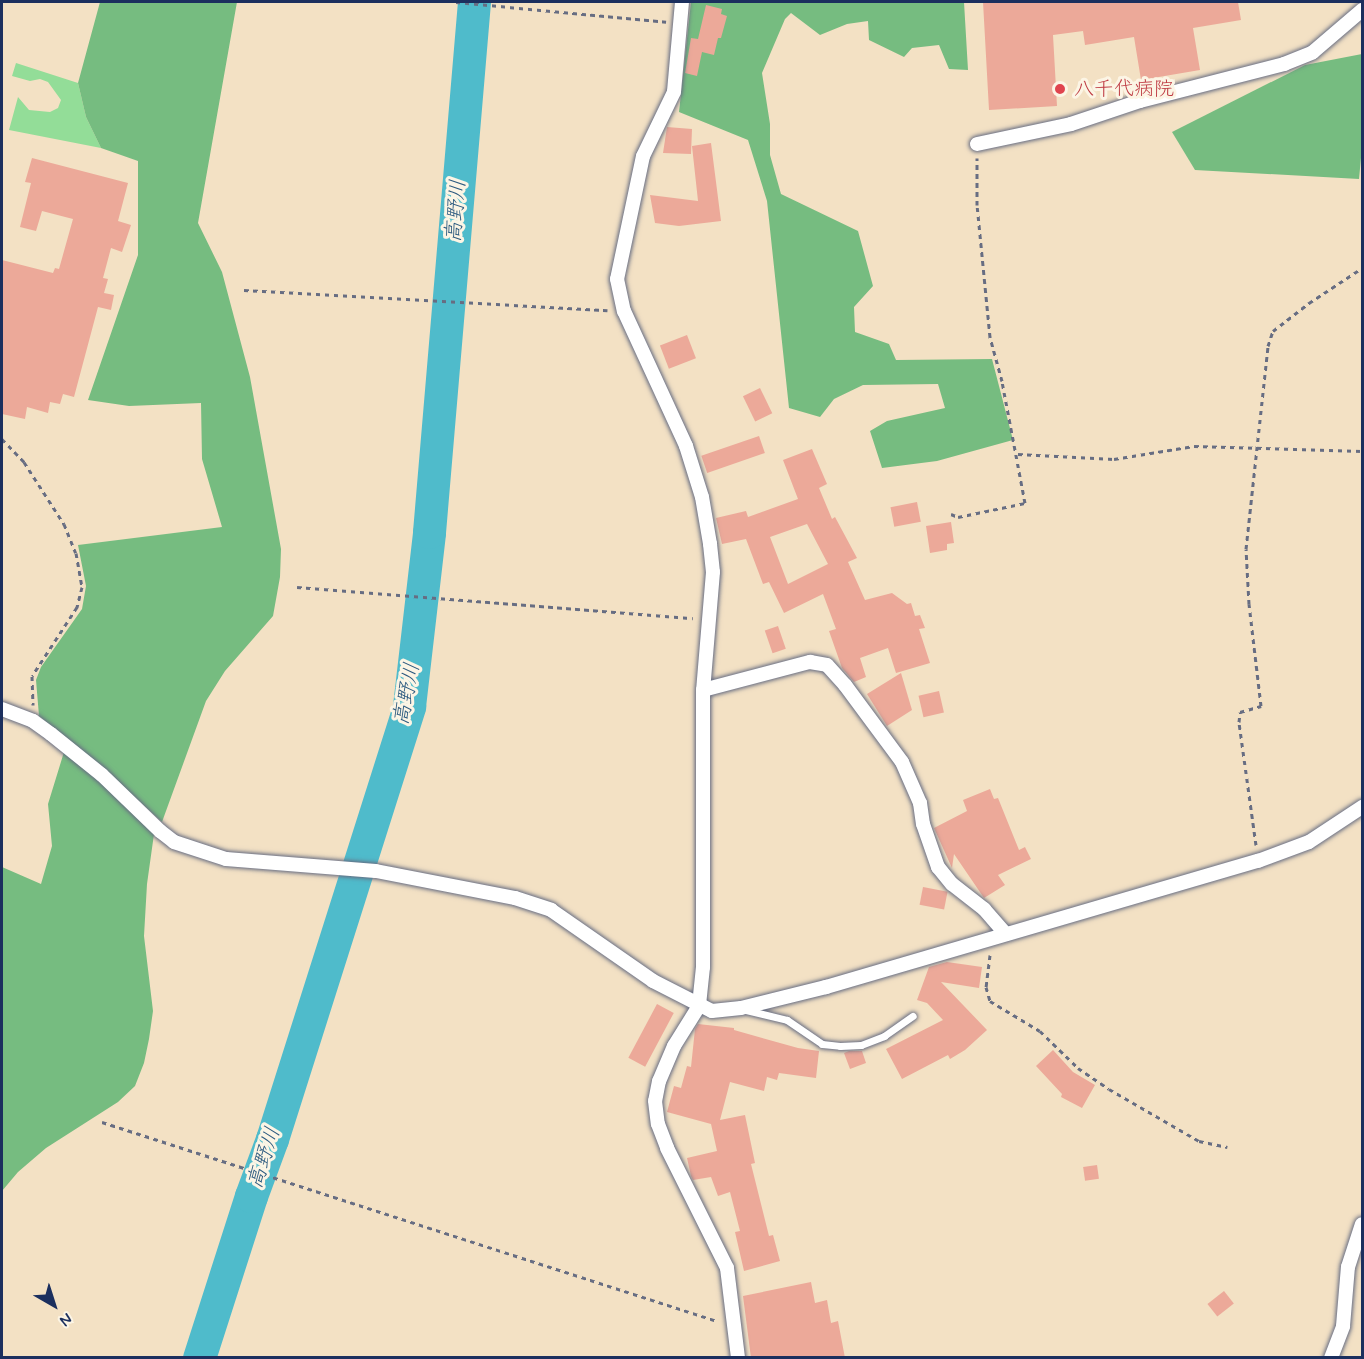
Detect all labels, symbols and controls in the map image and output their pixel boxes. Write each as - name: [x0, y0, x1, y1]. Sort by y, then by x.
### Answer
- place label: 八千代病院: [1074, 77, 1174, 101]
- marker: 八千代病院: [1051, 80, 1069, 98]
- water label: 高野川: [441, 179, 471, 243]
- water label: 高野川: [389, 661, 425, 727]
- water label: 高野川: [242, 1124, 286, 1192]
- north arrow: [24, 1275, 84, 1335]
- text: N: [55, 1308, 76, 1331]

